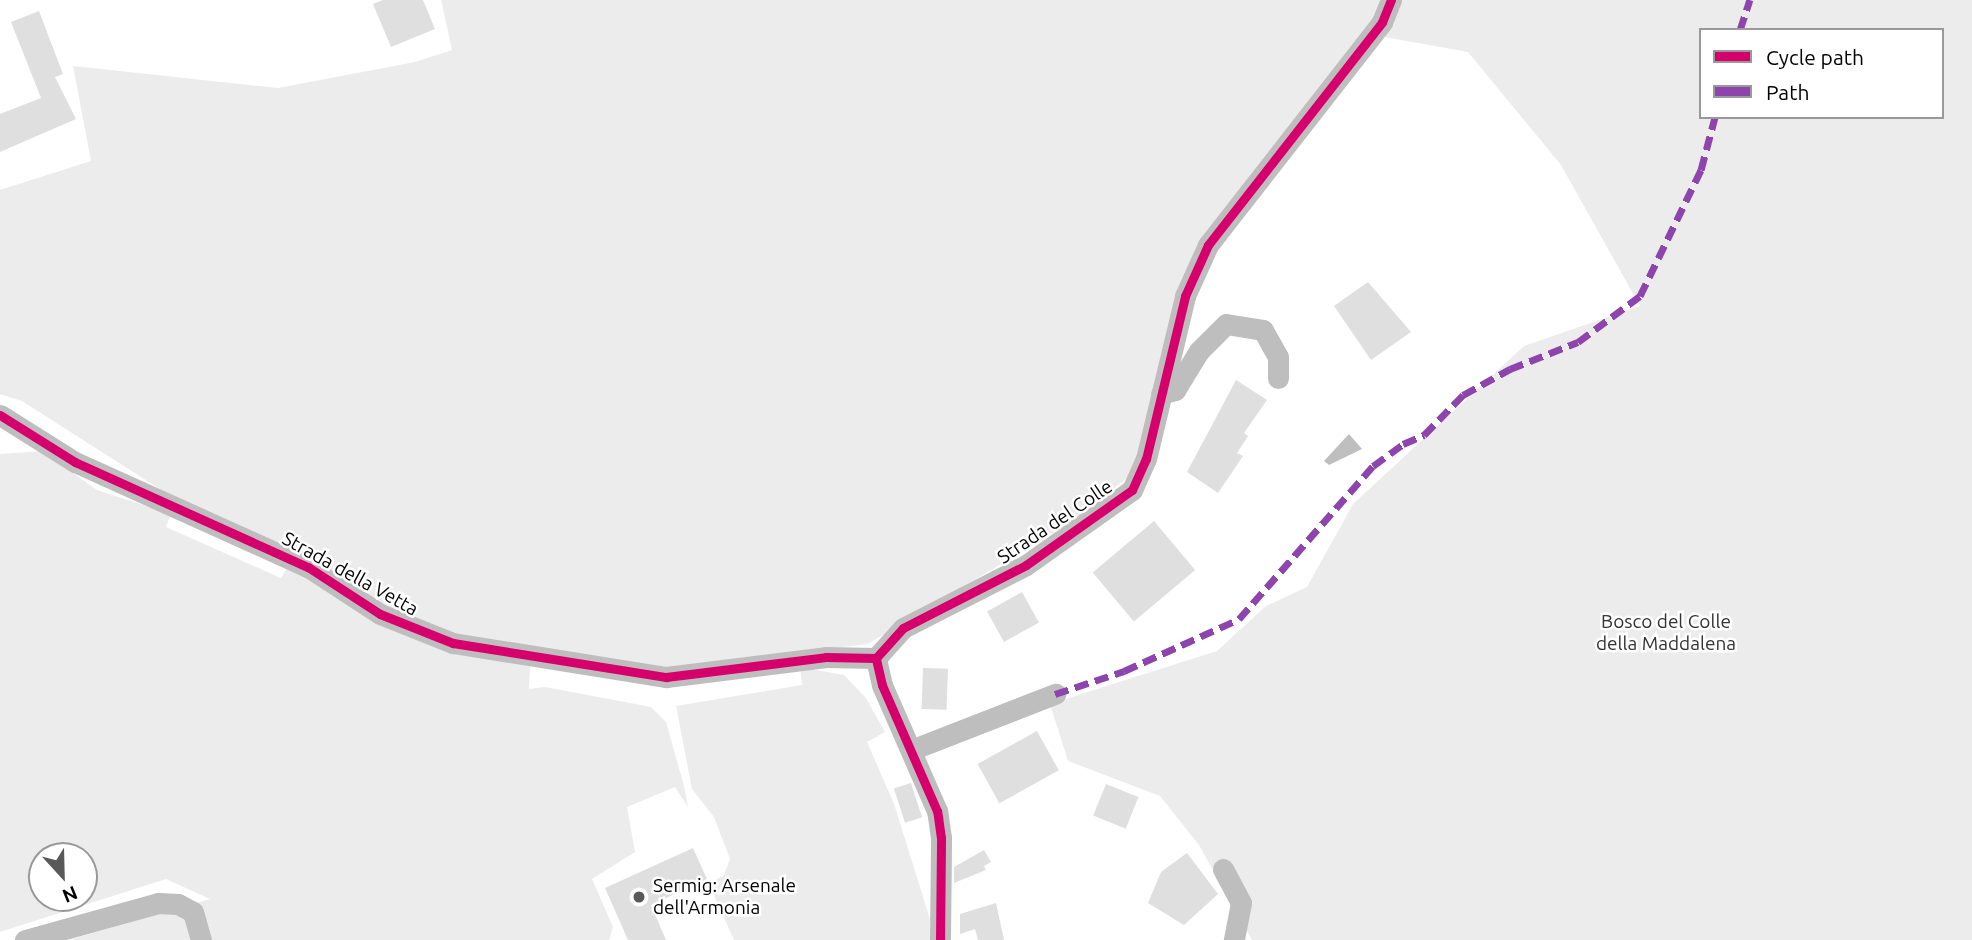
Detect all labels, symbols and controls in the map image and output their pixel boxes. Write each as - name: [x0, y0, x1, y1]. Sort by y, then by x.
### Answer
- legend: [1699, 28, 1944, 119]
- text: Cycle path: [1766, 45, 1864, 69]
- text: Path: [1766, 80, 1809, 104]
- street label: Strada del Colle: [993, 475, 1117, 569]
- street label: Strada della Vetta: [278, 527, 422, 621]
- park label: Bosco del Colle della Maddalena: [1596, 611, 1736, 655]
- north arrow: [28, 842, 98, 912]
- place label: Sermig: Arsenale dell'Armonia: [653, 875, 796, 919]
- text: N: [59, 882, 81, 907]
- marker: Sermig: Arsenale dell'Armonia: [631, 889, 647, 905]

